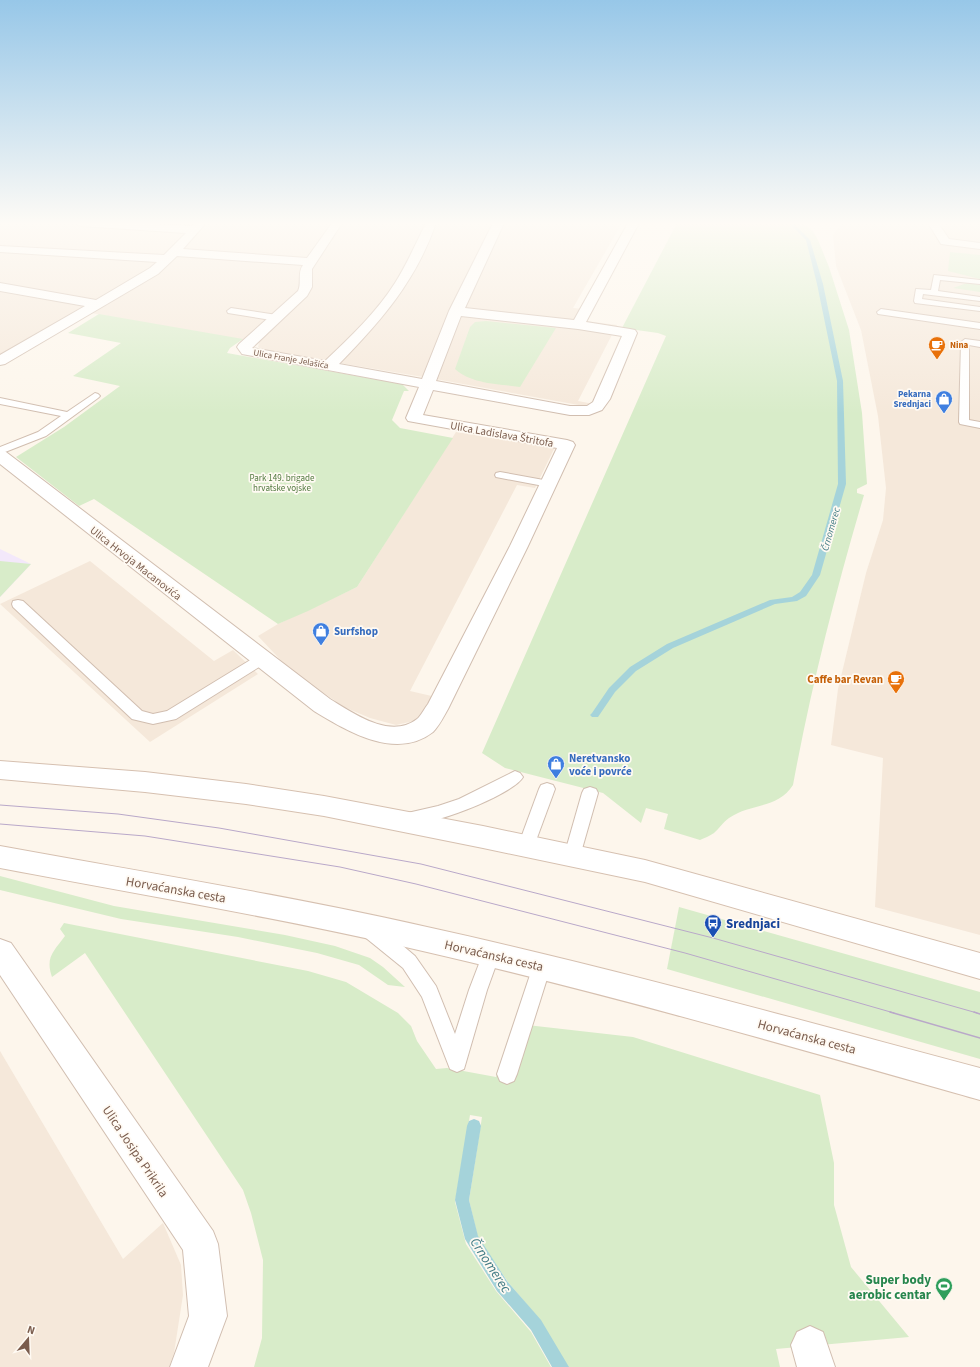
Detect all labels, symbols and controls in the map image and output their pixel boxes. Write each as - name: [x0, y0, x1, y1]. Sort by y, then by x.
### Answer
- cafe icon: Nina: [927, 335, 947, 360]
- place label: Nina: [950, 339, 969, 352]
- street label: Ulica Franje Jelašića: [252, 346, 329, 372]
- place label: Pekarna Srednjaci: [894, 388, 931, 411]
- shop icon: Pekarna Srednjaci: [934, 389, 954, 414]
- street label: Ulica Ladislava Štritofa: [449, 418, 555, 451]
- park label: Park 149. brigade hrvatske vojske: [250, 472, 315, 495]
- water label: Črnomerec: [818, 505, 844, 553]
- street label: Ulica Hrvoja Macanovića: [87, 523, 185, 604]
- shop icon: Surfshop: [311, 621, 331, 646]
- place label: Surfshop: [334, 624, 378, 639]
- cafe icon: Caffe bar Revan: [886, 669, 906, 694]
- place label: Caffe bar Revan: [807, 672, 883, 687]
- place label: Neretvansko voće i povrće: [569, 751, 632, 779]
- shop icon: Neretvansko voće i povrće: [546, 754, 566, 779]
- street label: Horvaćanska cesta: [124, 872, 227, 908]
- bus stop icon: Srednjaci: [703, 913, 723, 938]
- place label: Srednjaci: [726, 915, 780, 933]
- street label: Horvaćanska cesta: [443, 936, 545, 976]
- street label: Horvaćanska cesta: [756, 1015, 858, 1059]
- street label: Ulica Josipa Prikrila: [98, 1102, 173, 1201]
- water label: Črnomerec: [465, 1234, 516, 1298]
- place label: Super body aerobic centar: [849, 1271, 932, 1304]
- sports icon: Super body aerobic centar: [934, 1276, 954, 1301]
- north arrow: [8, 1319, 48, 1359]
- text: N: [25, 1322, 37, 1338]

